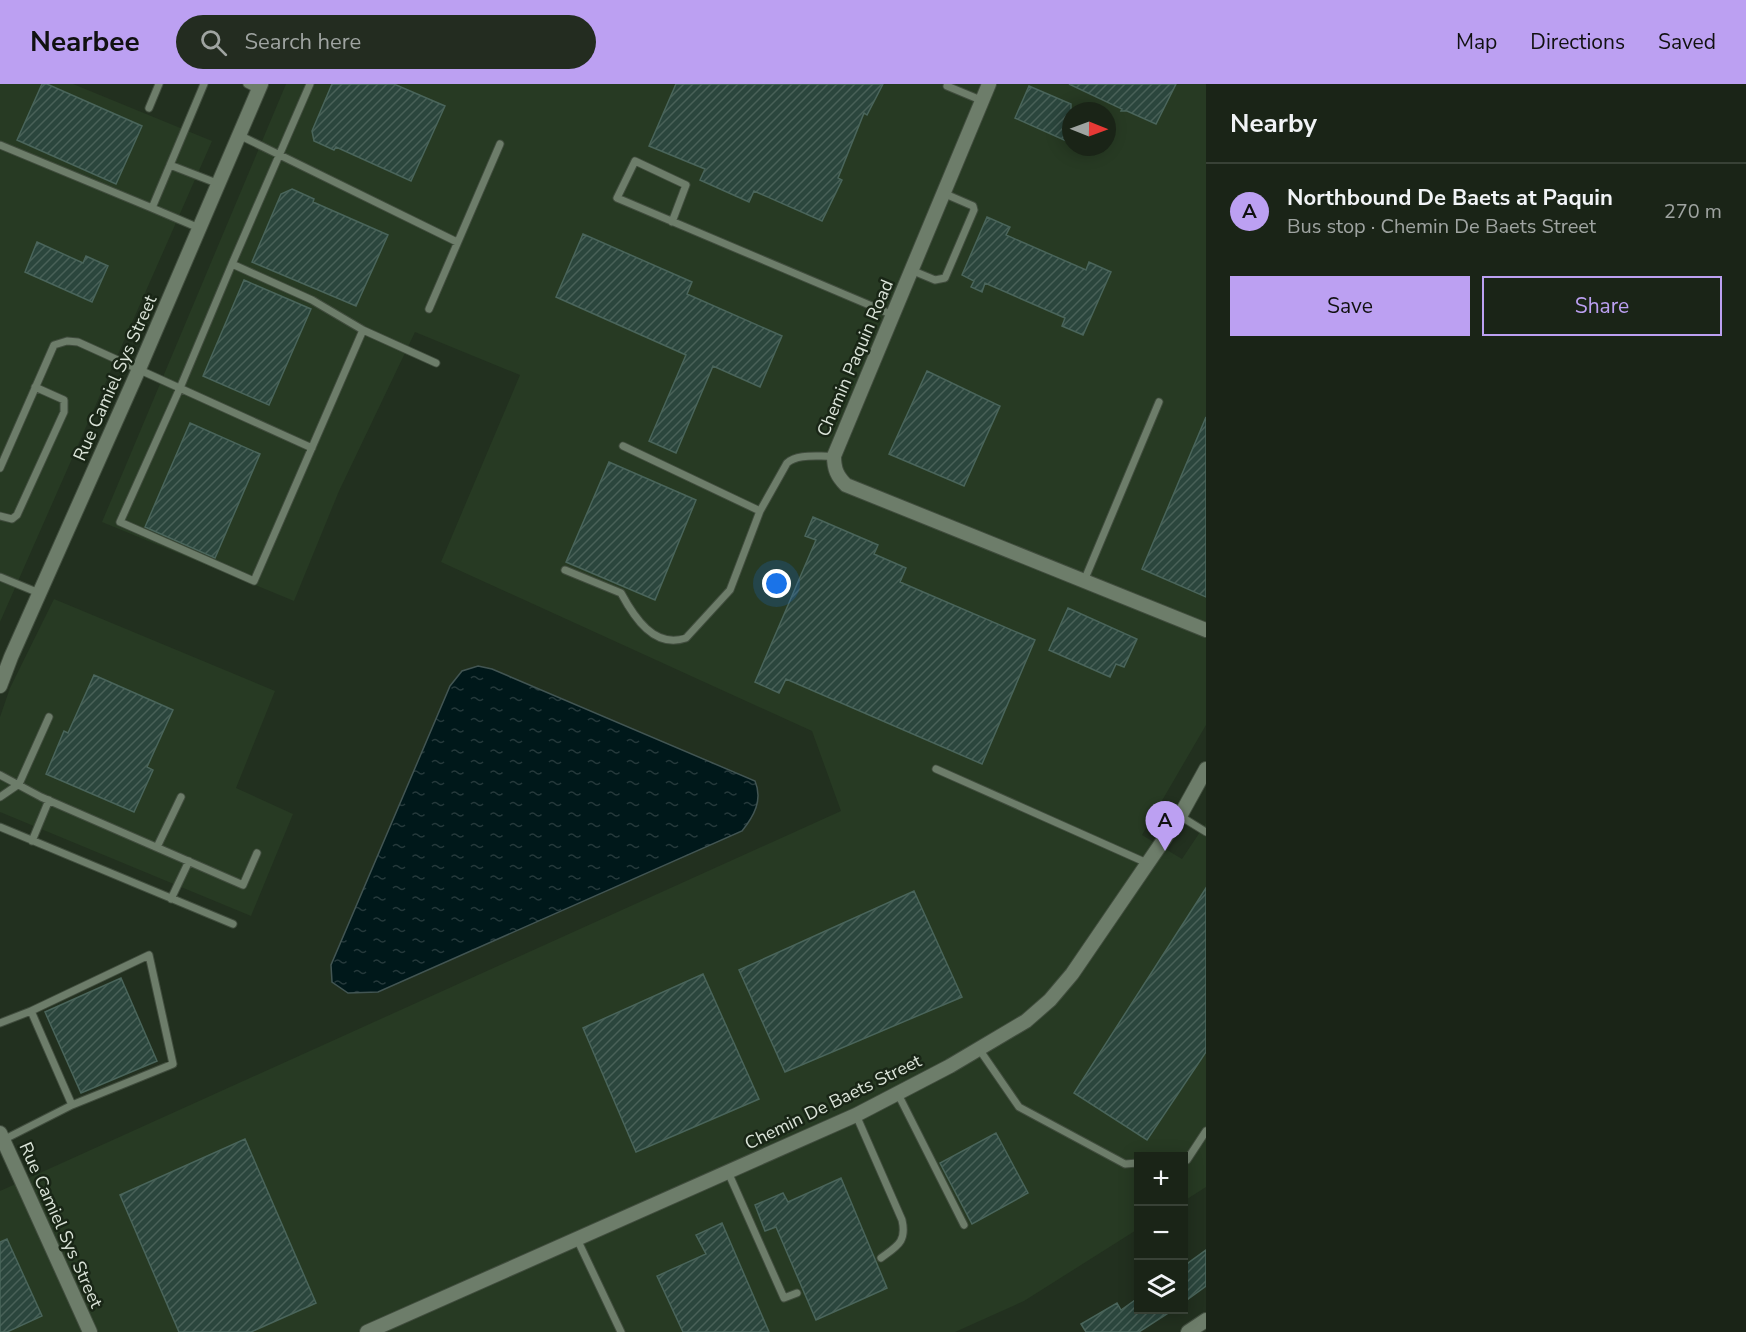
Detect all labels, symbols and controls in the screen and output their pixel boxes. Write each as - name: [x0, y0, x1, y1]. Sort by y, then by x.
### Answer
- search box: [176, 15, 596, 69]
- text: Nearbee: [30, 23, 140, 61]
- icon: search: [197, 26, 230, 59]
- text: Search here: [245, 27, 361, 57]
- text: Map: [1456, 28, 1497, 56]
- text: Directions: [1530, 28, 1625, 56]
- text: Saved: [1658, 28, 1716, 56]
- north arrow: [1062, 102, 1116, 156]
- text: Nearby: [1230, 106, 1317, 141]
- text: Northbound De Baets at Paquin: [1287, 183, 1613, 213]
- text: A: [1242, 198, 1257, 225]
- text: 270 m: [1664, 198, 1722, 225]
- text: Bus stop · Chemin De Baets Street: [1287, 213, 1596, 240]
- street label: Chemin Paquin Road: [811, 276, 899, 440]
- button: Save: [1230, 276, 1470, 336]
- button: Share: [1482, 276, 1722, 336]
- street label: Rue Camiel Sys Street: [68, 291, 163, 465]
- your location: [762, 569, 791, 598]
- pin: A: [1146, 802, 1184, 851]
- street label: Chemin De Baets Street: [741, 1048, 926, 1155]
- street label: Rue Camiel Sys Street: [14, 1138, 109, 1312]
- map controls: [1134, 1152, 1188, 1314]
- button: +: [1134, 1152, 1188, 1206]
- button: −: [1134, 1206, 1188, 1260]
- button: layers: [1134, 1260, 1188, 1314]

